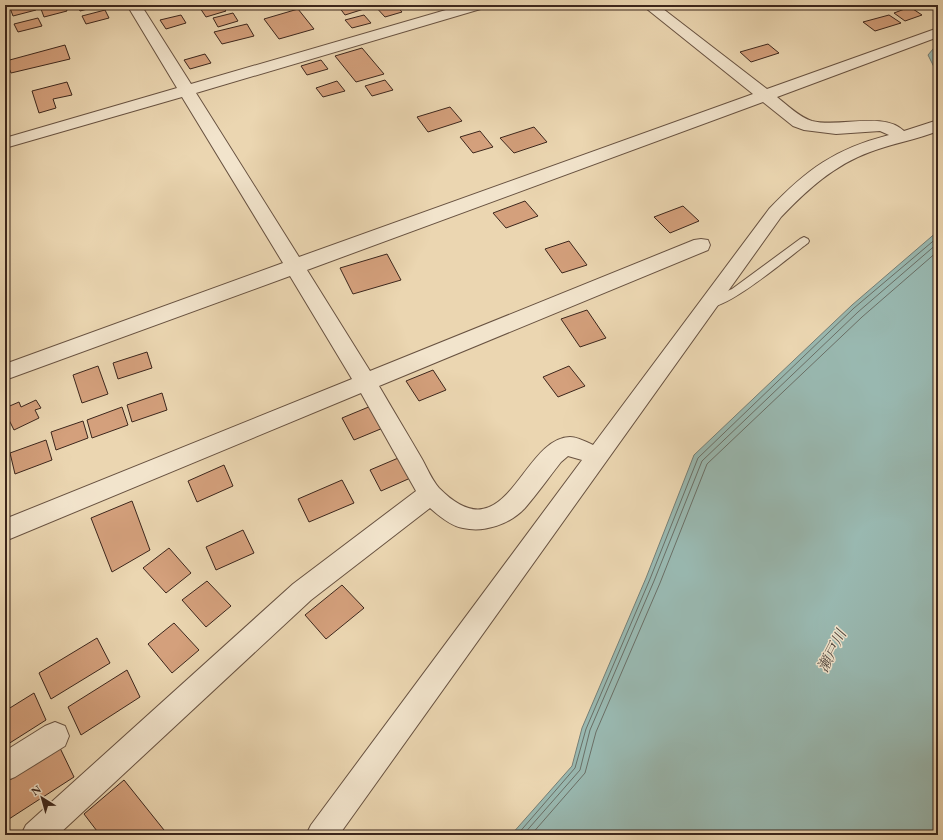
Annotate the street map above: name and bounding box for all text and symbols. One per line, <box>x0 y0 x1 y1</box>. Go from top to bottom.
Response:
water label: 瀬戸川 <box>813 625 851 675</box>
north arrow <box>22 778 62 818</box>
text: N <box>28 782 44 798</box>

